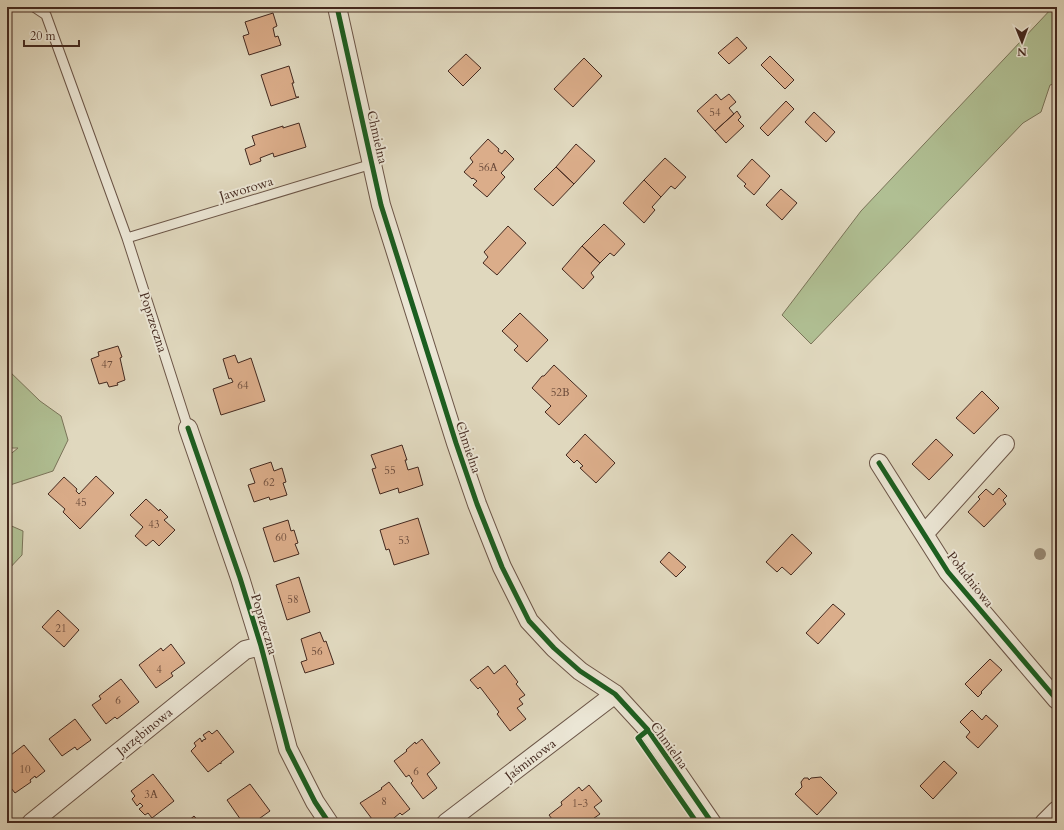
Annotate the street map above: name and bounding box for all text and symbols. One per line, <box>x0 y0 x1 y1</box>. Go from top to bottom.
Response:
scale bar <box>24 22 79 48</box>
north arrow <box>1002 22 1042 62</box>
text: 20 m <box>30 28 57 44</box>
text: N <box>1017 44 1027 59</box>
house number: 54 <box>709 105 721 120</box>
street label: Chmielna <box>362 109 392 166</box>
house number: 56A <box>478 160 498 175</box>
street label: Jaworowa <box>215 172 276 206</box>
street label: Poprzeczna <box>135 290 171 355</box>
house number: 47 <box>101 357 113 372</box>
house number: 64 <box>237 378 249 393</box>
house number: 52B <box>551 385 569 400</box>
street label: Chmielna <box>451 419 485 476</box>
house number: 55 <box>384 463 396 478</box>
house number: 62 <box>263 475 275 490</box>
house number: 45 <box>75 495 87 510</box>
house number: 43 <box>148 517 160 532</box>
house number: 60 <box>275 530 287 545</box>
house number: 53 <box>398 533 410 548</box>
street label: Południowa <box>943 548 998 612</box>
street label: Poprzeczna <box>246 592 282 657</box>
house number: 58 <box>287 592 299 607</box>
house number: 21 <box>55 621 67 636</box>
house number: 56 <box>311 644 323 659</box>
house number: 4 <box>156 662 162 677</box>
house number: 6 <box>115 693 121 708</box>
street label: Jarzębinowa <box>111 703 177 761</box>
street label: Chmielna <box>646 718 693 773</box>
street label: Jaśminowa <box>500 734 560 786</box>
house number: 10 <box>19 762 31 777</box>
house number: 6 <box>413 764 419 779</box>
house number: 3A <box>144 787 158 802</box>
house number: 8 <box>381 794 387 809</box>
house number: 1-3 <box>572 796 588 811</box>

